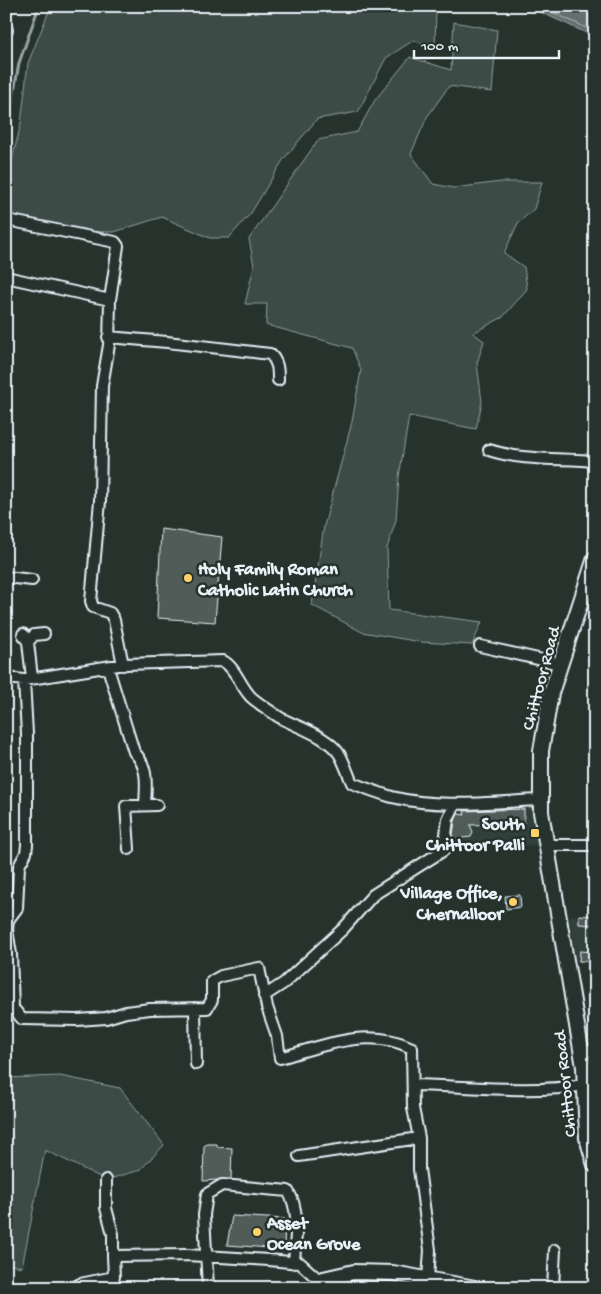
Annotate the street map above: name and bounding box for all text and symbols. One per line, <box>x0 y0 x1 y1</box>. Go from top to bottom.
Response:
scale bar <box>414 28 558 60</box>
text: 100 m <box>420 38 459 56</box>
place label: Holy Family Roman Catholic Latin Church <box>197 560 353 602</box>
marker: Holy Family Roman Catholic Latin Church <box>182 572 194 584</box>
street label: Chittoor Road <box>518 623 567 733</box>
place label: South Chittoor Palli <box>425 815 525 857</box>
marker: South Chittoor Palli <box>529 827 541 839</box>
place label: Village Office, Chernalloor <box>400 884 506 926</box>
marker: Village Office, Chernalloor <box>507 896 519 908</box>
street label: Chittoor Road <box>550 1028 583 1138</box>
place label: Asset Ocean Grove <box>266 1214 361 1256</box>
marker: Asset Ocean Grove <box>251 1226 263 1238</box>

